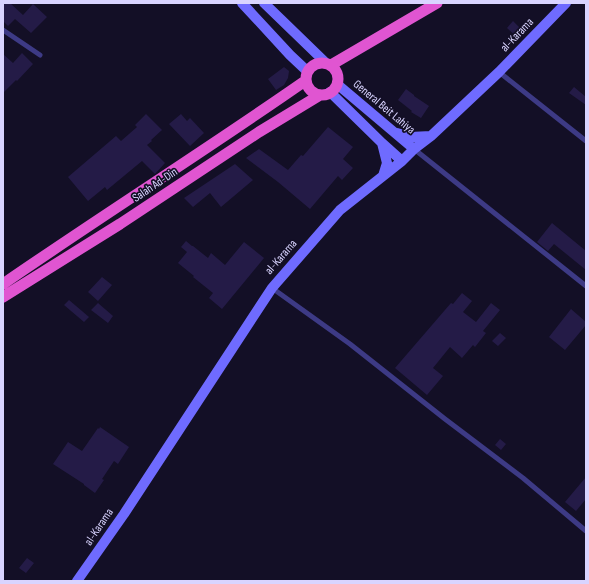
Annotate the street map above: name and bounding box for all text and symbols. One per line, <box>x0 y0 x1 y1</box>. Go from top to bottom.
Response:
street label: al-Karama <box>497 15 537 55</box>
street label: General Beit Lahiya <box>350 77 418 138</box>
street label: Salah Ad-Din <box>130 164 180 206</box>
street label: al-Karama <box>262 236 301 278</box>
street label: al-Karama <box>81 505 117 548</box>

